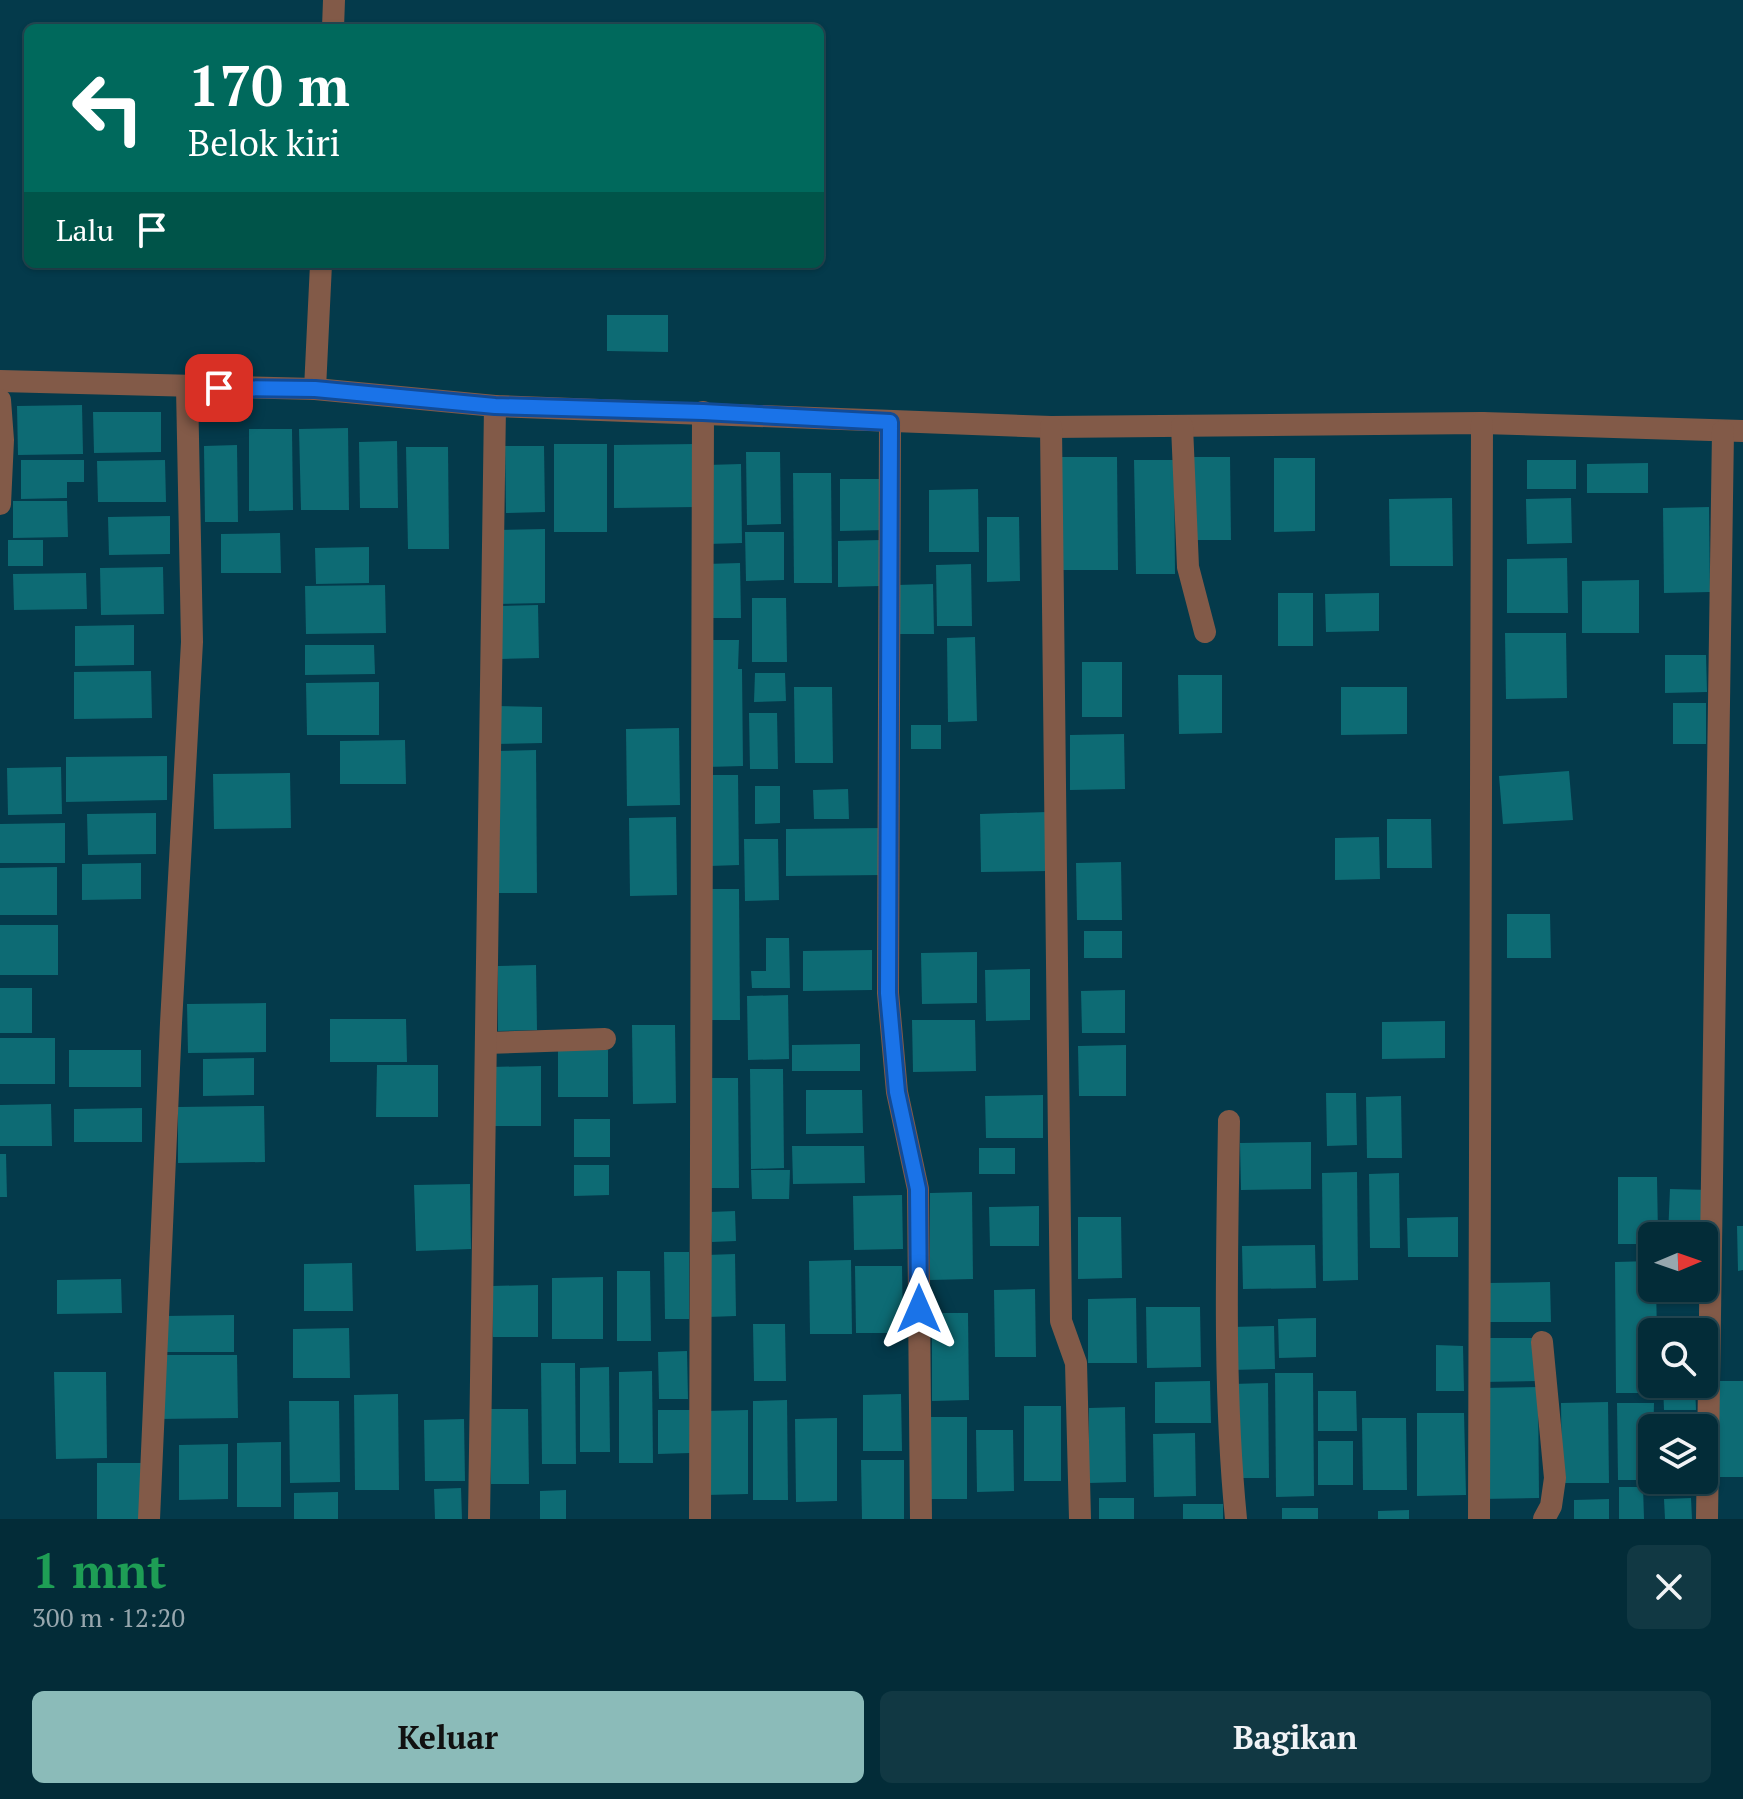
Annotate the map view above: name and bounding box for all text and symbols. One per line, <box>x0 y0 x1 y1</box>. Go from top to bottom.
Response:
text: 170 m <box>188 48 350 122</box>
icon: left <box>56 56 160 160</box>
text: Belok kiri <box>188 119 340 166</box>
icon: arrive <box>130 208 174 252</box>
text: Lalu <box>56 210 114 250</box>
pin <box>185 354 253 422</box>
icon: arrive <box>197 366 241 410</box>
north arrow <box>1638 1222 1718 1302</box>
map controls <box>1638 1222 1718 1494</box>
position arrow <box>877 1267 961 1351</box>
button: search <box>1638 1318 1718 1398</box>
button: layers <box>1638 1414 1718 1494</box>
text: 1 mnt <box>32 1538 167 1602</box>
button: close <box>1627 1545 1711 1629</box>
text: 300 m · 12:20 <box>32 1600 185 1634</box>
button: Keluar <box>32 1691 864 1783</box>
button: Bagikan <box>880 1691 1711 1783</box>

